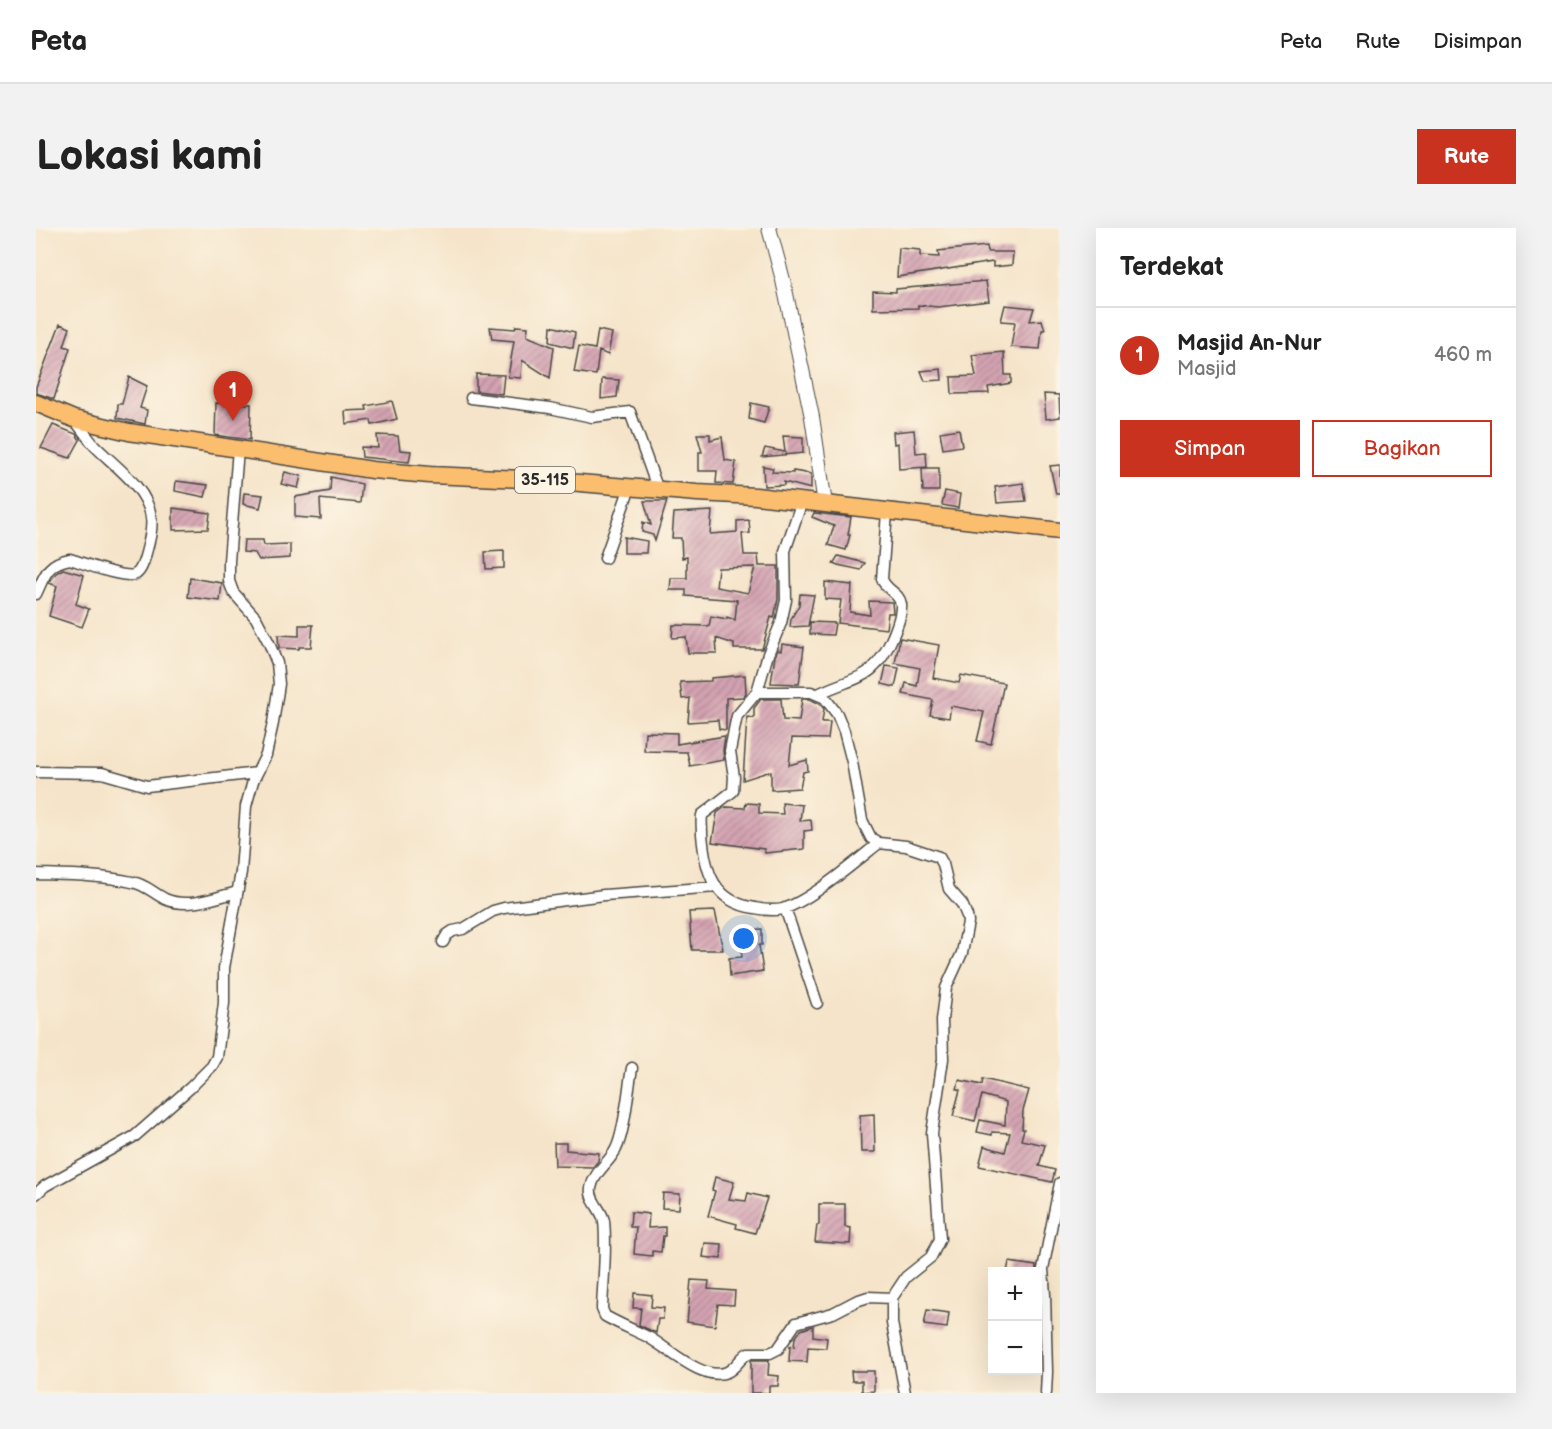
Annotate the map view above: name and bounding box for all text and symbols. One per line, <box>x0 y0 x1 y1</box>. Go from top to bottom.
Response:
text: Peta <box>30 25 87 58</box>
text: Peta <box>1280 29 1322 54</box>
text: Rute <box>1355 29 1400 54</box>
text: Disimpan <box>1433 29 1522 54</box>
button: Rute <box>1417 129 1516 184</box>
text: Lokasi kami <box>36 131 262 182</box>
text: Terdekat <box>1120 252 1223 283</box>
text: Masjid An-Nur <box>1177 330 1321 357</box>
text: 1 <box>1135 343 1144 367</box>
text: 460 m <box>1434 343 1492 367</box>
text: Masjid <box>1177 357 1236 381</box>
pin: 1 <box>214 372 252 421</box>
button: Simpan <box>1120 420 1300 477</box>
button: Bagikan <box>1312 420 1492 477</box>
road number: 35-115 <box>515 467 575 493</box>
your location <box>729 924 758 953</box>
map controls <box>988 1267 1042 1375</box>
button: + <box>988 1267 1042 1321</box>
button: − <box>988 1321 1042 1375</box>

